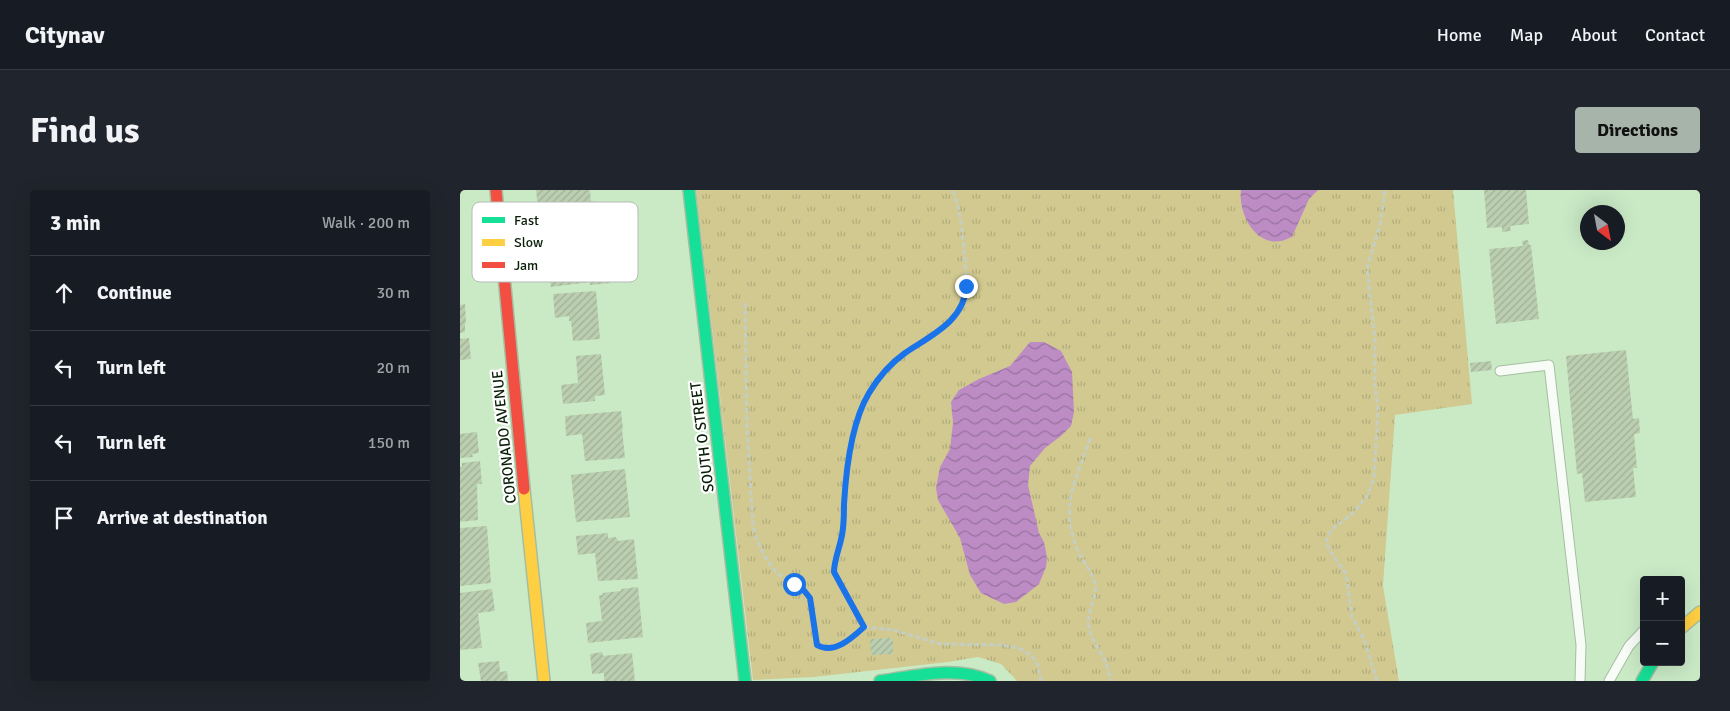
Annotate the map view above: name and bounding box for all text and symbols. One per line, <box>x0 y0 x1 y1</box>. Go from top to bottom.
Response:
text: Citynav <box>25 20 104 50</box>
text: Home <box>1437 24 1482 46</box>
text: Map <box>1510 24 1543 46</box>
text: About <box>1571 24 1617 46</box>
text: Contact <box>1645 24 1705 46</box>
button: Directions <box>1575 107 1700 153</box>
text: Find us <box>30 109 140 152</box>
legend <box>472 202 638 282</box>
north arrow <box>1580 205 1625 250</box>
text: 3 min <box>50 210 101 236</box>
text: Fast <box>514 212 539 229</box>
text: Walk · 200 m <box>322 213 410 233</box>
text: Slow <box>514 234 543 251</box>
text: Jam <box>514 257 538 274</box>
route end <box>955 275 978 298</box>
icon: ahead <box>50 279 78 307</box>
text: Continue <box>97 281 172 305</box>
text: 30 m <box>376 283 410 303</box>
icon: left <box>50 354 78 382</box>
text: Turn left <box>97 356 166 380</box>
text: 20 m <box>376 358 410 378</box>
street label: CORONADO AVENUE <box>488 369 520 505</box>
street label: SOUTH O STREET <box>686 380 718 493</box>
icon: left <box>50 429 78 457</box>
text: Turn left <box>97 431 166 455</box>
text: 150 m <box>368 433 410 453</box>
icon: arrive <box>50 504 78 532</box>
text: Arrive at destination <box>97 506 268 530</box>
route start <box>783 573 806 596</box>
map controls <box>1640 576 1685 666</box>
button: + <box>1640 576 1685 621</box>
button: − <box>1640 621 1685 666</box>

